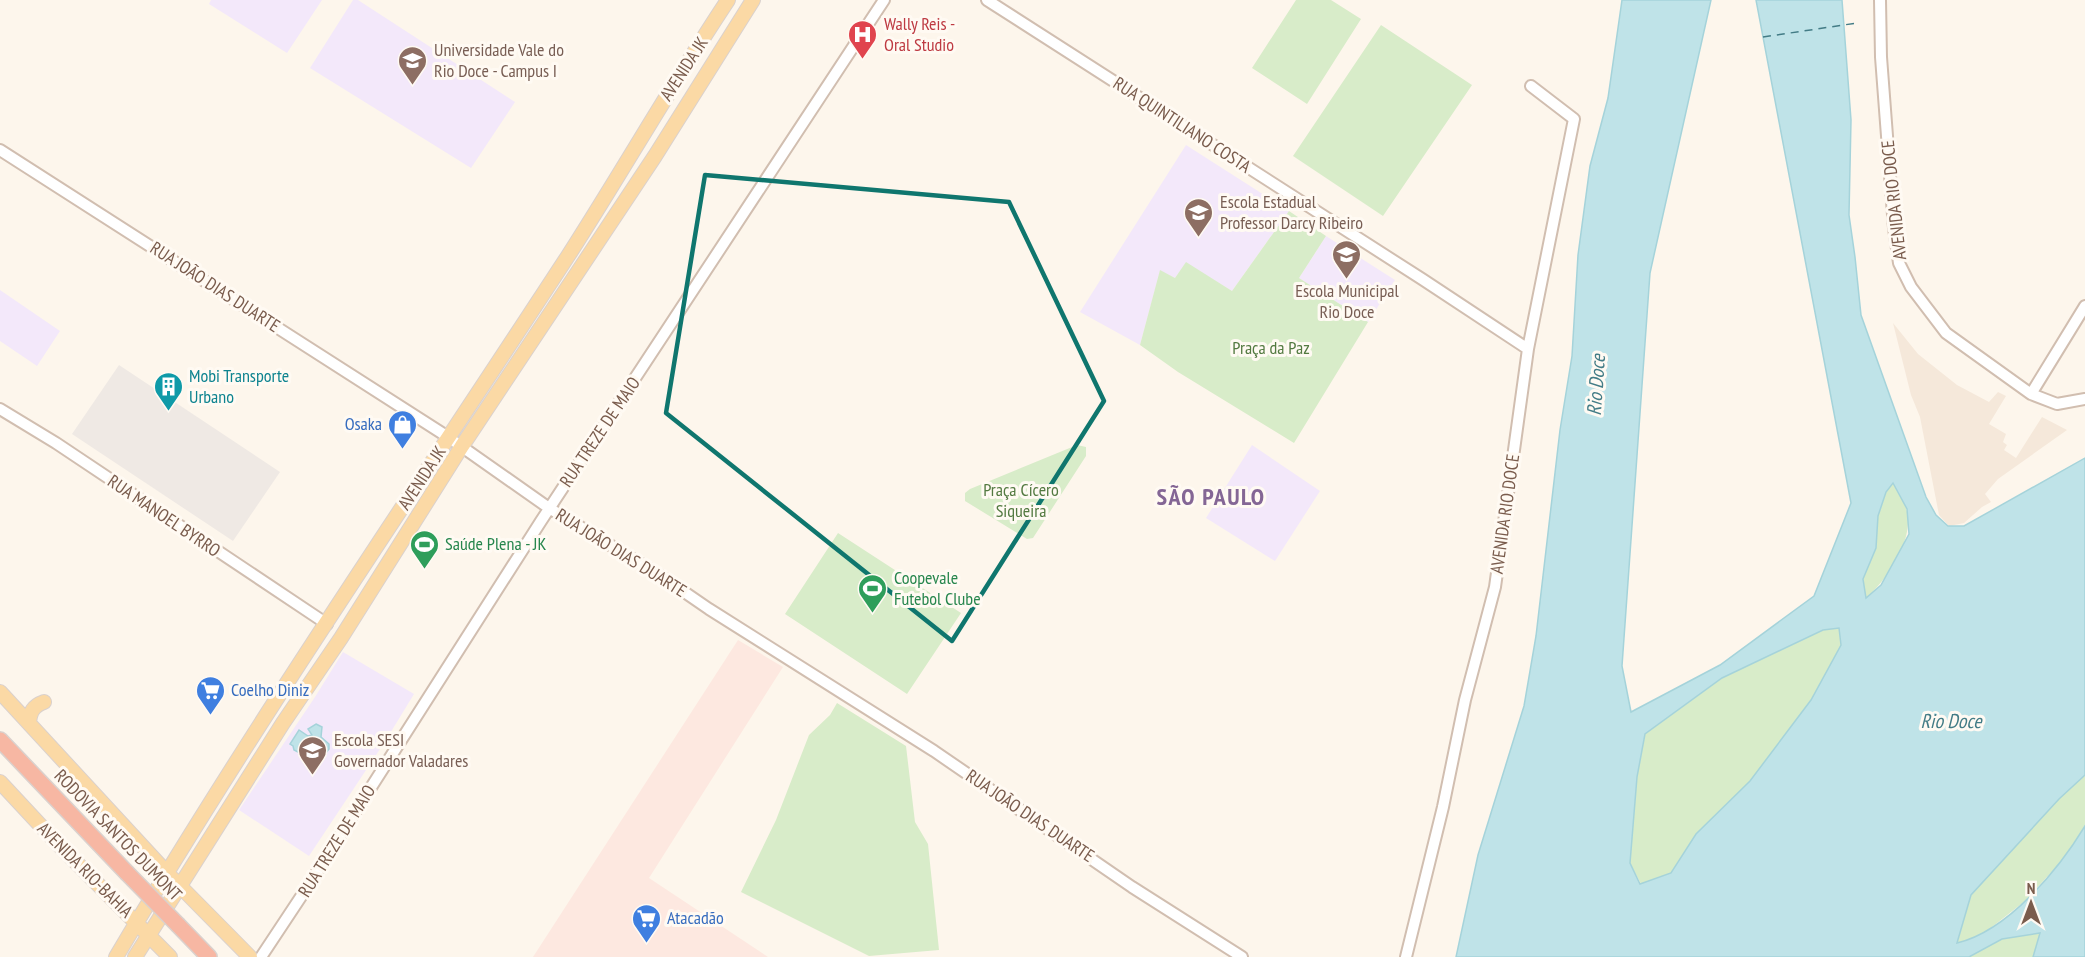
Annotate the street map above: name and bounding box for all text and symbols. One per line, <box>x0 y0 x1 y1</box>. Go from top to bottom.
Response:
place label: Wally Reis - Oral Studio <box>884 12 955 56</box>
hospital icon: Wally Reis - Oral Studio <box>847 18 879 60</box>
street label: AVENIDA JK <box>654 32 713 105</box>
place label: Universidade Vale do Rio Doce - Campus I <box>434 38 564 82</box>
school or university icon: Universidade Vale do Rio Doce - Campus I <box>397 44 429 86</box>
street label: RUA QUINTILIANO COSTA <box>1109 71 1256 178</box>
street label: AVENIDA RIO DOCE <box>1876 139 1911 261</box>
place label: Escola Estadual Professor Darcy Ribeiro <box>1220 190 1363 234</box>
school or university icon: Escola Estadual Professor Darcy Ribeiro <box>1183 196 1215 238</box>
street label: RUA JOÃO DIAS DUARTE <box>146 236 284 337</box>
school or university icon: Escola Municipal Rio Doce <box>1331 238 1363 280</box>
place label: Escola Municipal Rio Doce <box>1295 279 1400 323</box>
park label: Praça da Paz <box>1232 336 1310 359</box>
water label: Rio Doce <box>1581 352 1611 416</box>
place label: Mobi Transporte Urbano <box>189 364 289 408</box>
building icon: Mobi Transporte Urbano <box>152 370 184 412</box>
street label: RUA TREZE DE MAIO <box>554 372 645 491</box>
shop icon: Osaka <box>387 408 419 450</box>
place label: Osaka <box>345 412 382 435</box>
street label: AVENIDA JK <box>392 441 451 514</box>
street label: AVENIDA RIO DOCE <box>1485 453 1524 575</box>
street label: RUA MANOEL BYRRO <box>104 469 225 562</box>
park label: Praça Cícero Siqueira <box>983 478 1059 522</box>
district label: SÃO PAULO <box>1156 481 1266 512</box>
street label: RUA JOÃO DIAS DUARTE <box>552 503 691 602</box>
sports icon: Saúde Plena - JK <box>408 528 440 570</box>
place label: Saúde Plena - JK <box>445 532 546 555</box>
place label: Coopevale Futebol Clube <box>894 566 981 610</box>
sports icon: Coopevale Futebol Clube <box>857 572 889 614</box>
supermarket icon: Coelho Diniz <box>194 674 226 716</box>
place label: Coelho Diniz <box>231 678 309 701</box>
water label: Rio Doce <box>1921 708 1983 734</box>
place label: Escola SESI Governador Valadares <box>334 728 468 772</box>
school or university icon: Escola SESI Governador Valadares <box>297 734 329 776</box>
street label: RODOVIA SANTOS DUMONT <box>50 764 187 905</box>
street label: RUA JOÃO DIAS DUARTE <box>962 764 1099 867</box>
street label: RUA TREZE DE MAIO <box>293 780 380 901</box>
street label: AVENIDA RIO-BAHIA <box>33 817 138 923</box>
north arrow <box>2001 873 2061 933</box>
text: N <box>2027 878 2035 898</box>
supermarket icon: Atacadão <box>630 902 662 944</box>
place label: Atacadão <box>667 906 724 929</box>

